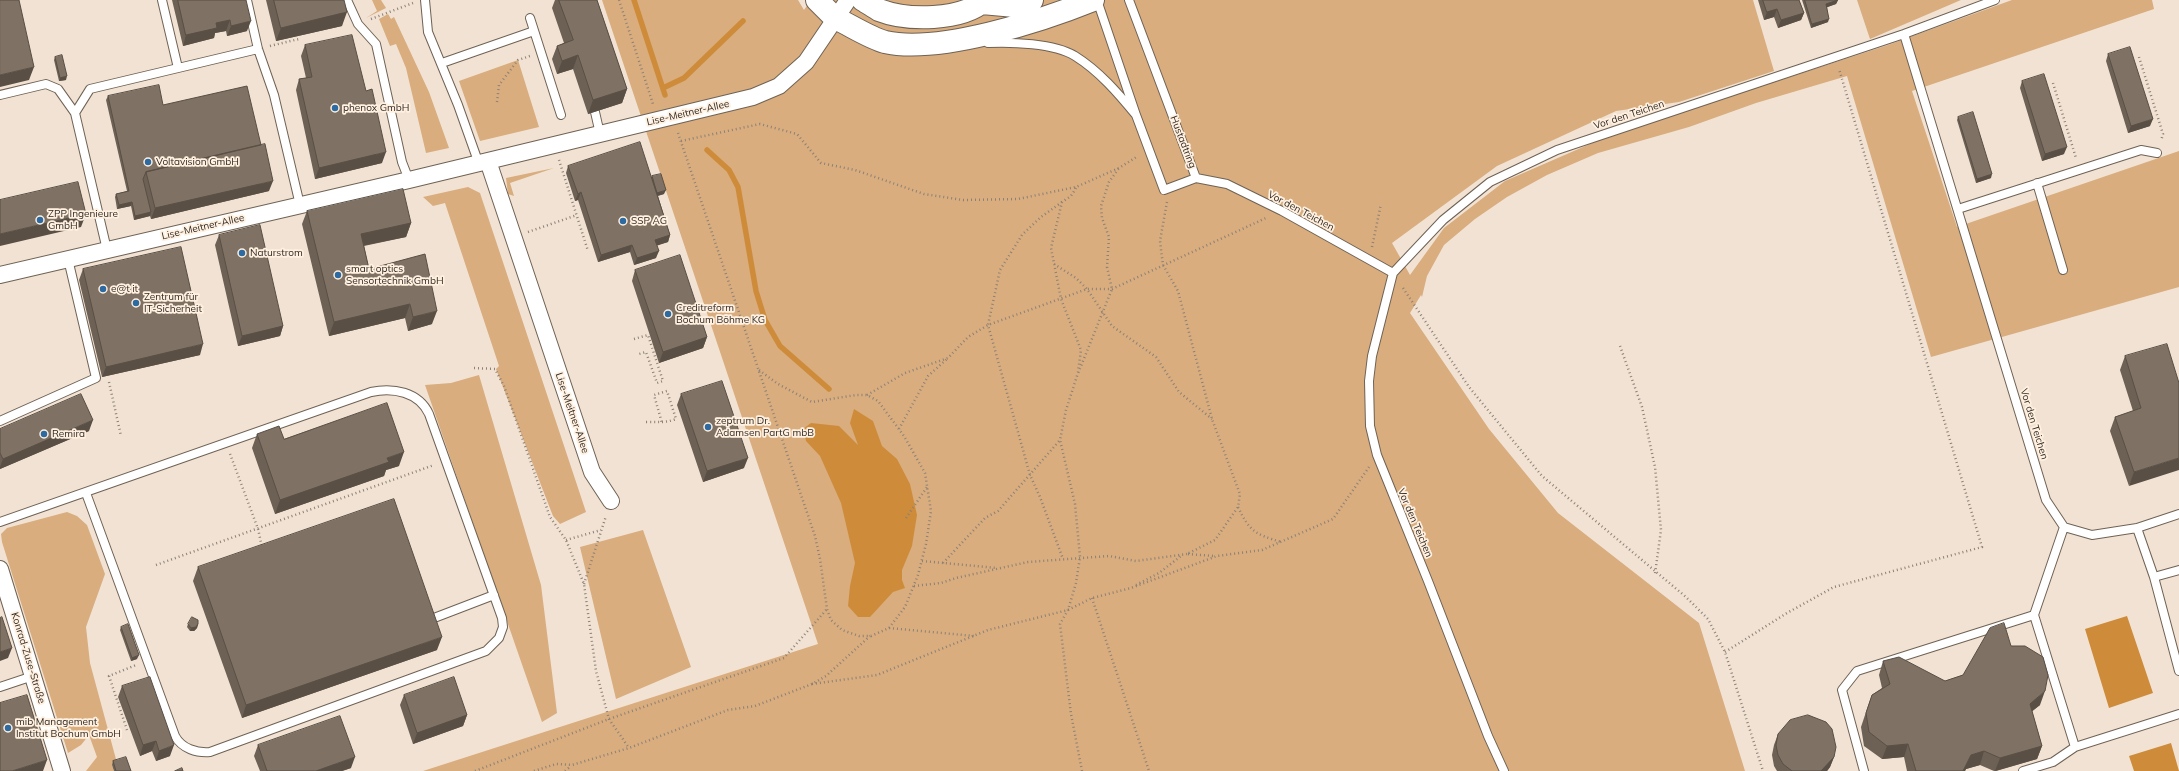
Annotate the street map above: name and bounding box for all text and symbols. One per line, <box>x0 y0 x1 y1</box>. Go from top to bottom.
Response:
street label: Lise-Meitner-Allee <box>646 98 730 128</box>
street label: Vor den Teichen <box>1592 98 1666 132</box>
place label: phenox GmbH <box>343 102 409 114</box>
marker: phenox GmbH <box>330 103 340 113</box>
street label: Hustadtring <box>1168 114 1198 170</box>
place label: Voltavision GmbH <box>156 156 239 168</box>
marker: Voltavision GmbH <box>143 157 153 167</box>
street label: Vor den Teichen <box>1266 188 1336 234</box>
place label: ZPP Ingenieure GmbH <box>48 208 118 232</box>
street label: Lise-Meitner-Allee <box>161 212 245 242</box>
marker: ZPP Ingenieure GmbH <box>35 215 45 225</box>
place label: SSP AG <box>631 215 667 227</box>
marker: SSP AG <box>618 216 628 226</box>
place label: Naturstrom <box>250 247 303 259</box>
marker: Naturstrom <box>237 248 247 258</box>
place label: smart optics Sensortechnik GmbH <box>346 263 444 286</box>
marker: smart optics Sensortechnik GmbH <box>333 270 343 280</box>
place label: e@t it <box>111 283 138 295</box>
marker: e@t it <box>98 284 108 294</box>
place label: Zentrum für IT-Sicherheit <box>144 291 202 314</box>
marker: Zentrum für IT-Sicherheit <box>131 298 141 308</box>
place label: Creditreform Bochum Böhme KG <box>676 302 765 326</box>
marker: Creditreform Bochum Böhme KG <box>663 309 673 319</box>
street label: Lise-Meitner-Allee <box>553 371 591 455</box>
street label: Vor den Teichen <box>2018 387 2050 461</box>
place label: zeptrum Dr. Adamsen PartG mbB <box>716 415 814 438</box>
marker: zeptrum Dr. Adamsen PartG mbB <box>703 422 713 432</box>
place label: Remira <box>52 428 85 440</box>
marker: Remira <box>39 429 49 439</box>
street label: Vor den Teichen <box>1395 487 1435 559</box>
street label: Konrad-Zuse-Straße <box>8 611 48 705</box>
place label: mib Management Institut Bochum GmbH <box>16 716 121 740</box>
marker: mib Management Institut Bochum GmbH <box>3 723 13 733</box>

